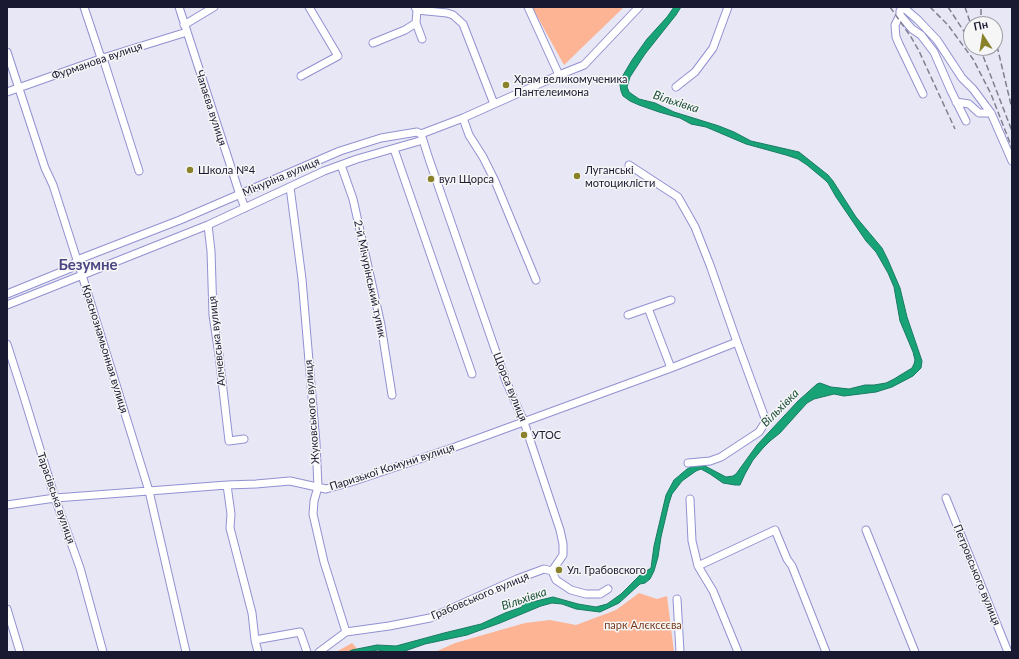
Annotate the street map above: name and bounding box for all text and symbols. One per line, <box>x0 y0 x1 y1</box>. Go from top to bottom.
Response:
north arrow <box>963 16 1003 56</box>
text: Пн <box>972 17 989 33</box>
street label: Фурманова вулиця <box>50 39 144 83</box>
street label: Чапаєва вулиця <box>193 69 229 147</box>
place label: Храм великомученика Пантелеимона <box>514 72 628 98</box>
marker: Храм великомученика Пантелеимона <box>501 80 511 90</box>
water label: Вільхівка <box>651 88 701 116</box>
street label: Мічуріна вулиця <box>240 155 322 199</box>
place label: Школа №4 <box>198 163 255 177</box>
place label: Луганські мотоциклісти <box>585 163 655 189</box>
marker: Школа №4 <box>185 165 195 175</box>
marker: Луганські мотоциклісти <box>572 171 582 181</box>
place label: вул Щорса <box>439 172 494 186</box>
marker: вул Щорса <box>426 174 436 184</box>
street label: 2-й Мічурінський тупик <box>351 219 389 339</box>
district label: Безумне <box>58 256 118 274</box>
street label: Краснознамьонная вулиця <box>79 283 131 415</box>
street label: Алчевська вулиця <box>206 295 228 387</box>
street label: Щорса вулиця <box>490 351 530 423</box>
street label: Жуковського вулиця <box>302 359 322 465</box>
water label: Вільхівка <box>758 386 802 430</box>
place label: УТОС <box>532 428 561 442</box>
marker: УТОС <box>519 430 529 440</box>
street label: Паризької Комуни вулиця <box>328 441 456 493</box>
street label: Тарасівська вулиця <box>34 451 78 545</box>
street label: Петровського вулиця <box>951 522 1003 628</box>
place label: Ул. Грабовского <box>567 563 646 577</box>
marker: Ул. Грабовского <box>554 565 564 575</box>
street label: Грабовського вулиця <box>429 569 531 623</box>
water label: Вільхівка <box>499 584 549 614</box>
park label: парк Алєксєєва <box>604 618 682 632</box>

